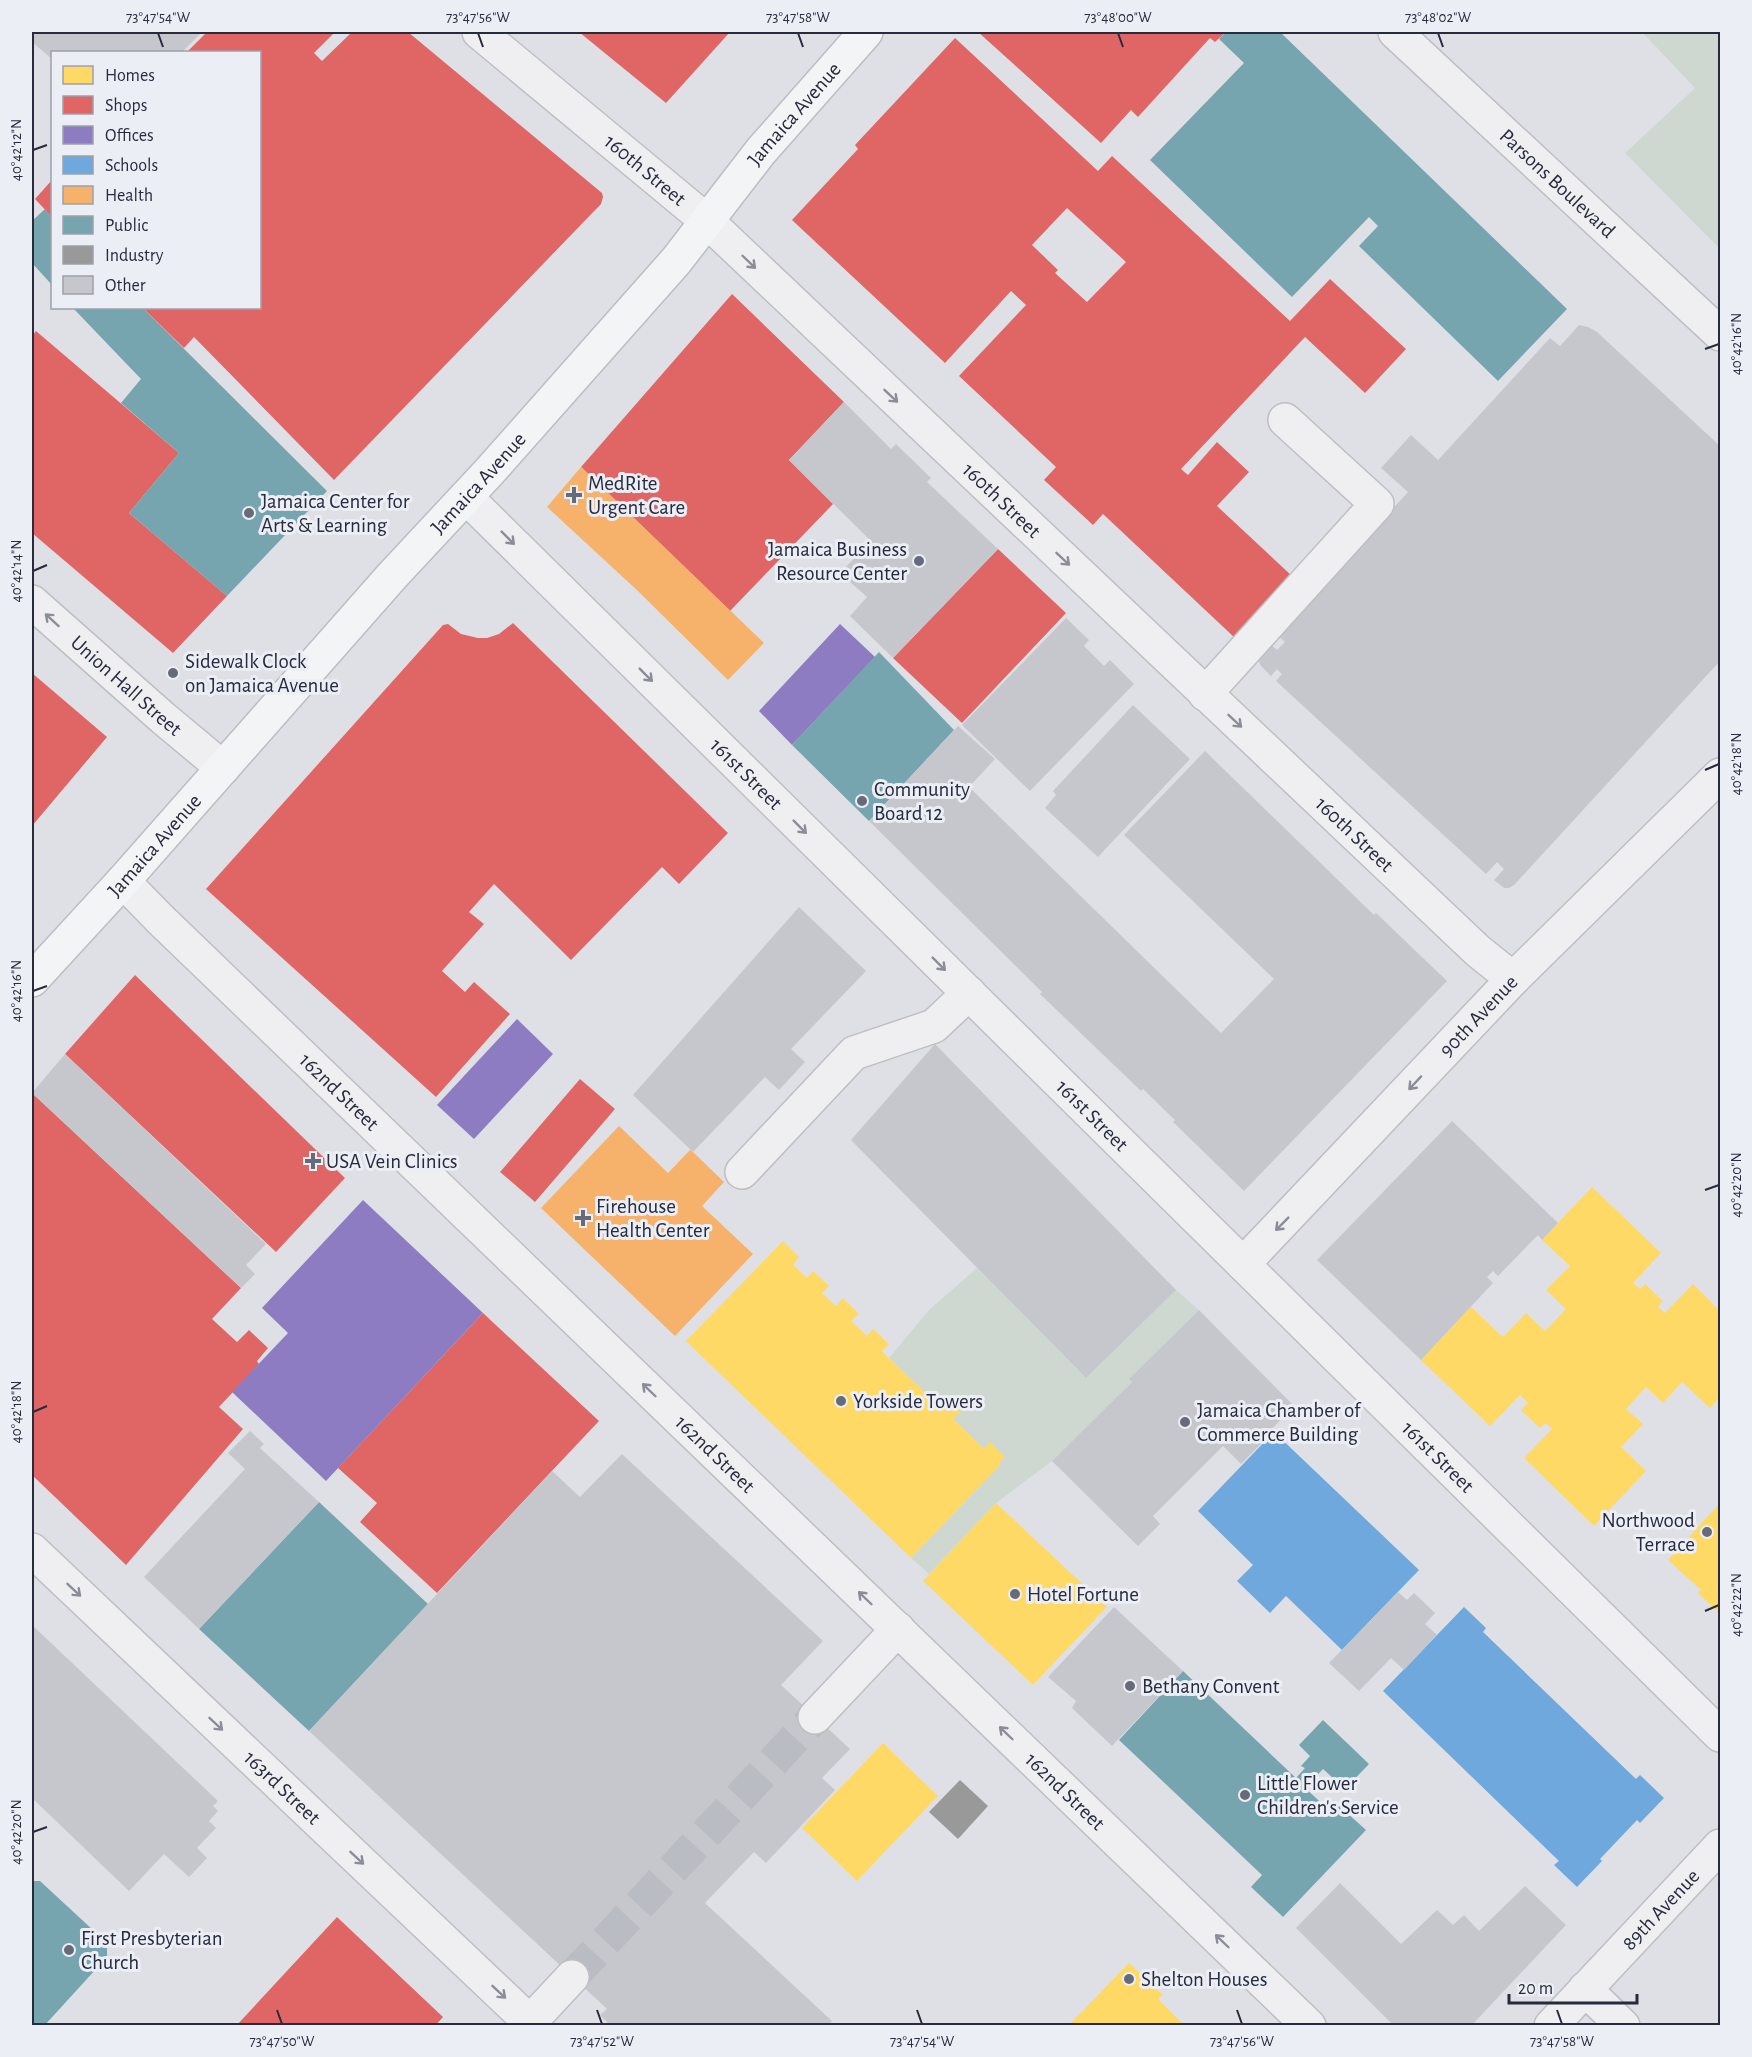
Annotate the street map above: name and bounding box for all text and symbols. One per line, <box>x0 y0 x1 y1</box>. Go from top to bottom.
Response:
text: 73°47'54"W <box>126 10 191 25</box>
text: 73°47'56"W <box>446 10 511 25</box>
text: 73°47'58"W <box>766 10 831 25</box>
text: 73°48'00"W <box>1084 10 1152 25</box>
text: 73°48'02"W <box>1405 10 1472 25</box>
legend <box>51 51 261 309</box>
street label: Jamaica Avenue <box>743 58 845 169</box>
text: Homes <box>105 67 155 85</box>
text: Shops <box>105 97 147 115</box>
text: 40°42'12"N <box>9 119 24 181</box>
street label: Parsons Boulevard <box>1496 125 1620 242</box>
text: Offices <box>105 127 154 145</box>
street label: 160th Street <box>601 130 690 210</box>
text: Schools <box>105 157 158 175</box>
text: Health <box>105 187 153 205</box>
text: Public <box>105 217 148 235</box>
text: Industry <box>105 247 164 265</box>
one-way arrow <box>741 254 756 268</box>
text: Other <box>105 277 146 295</box>
text: 40°42'16"N <box>1729 313 1744 375</box>
one-way arrow <box>883 388 898 403</box>
street label: Jamaica Avenue <box>427 428 530 538</box>
street label: 160th Street <box>959 458 1045 542</box>
place label: MedRite Urgent Care <box>588 473 685 518</box>
marker: MedRite Urgent Care <box>565 486 583 504</box>
place label: Jamaica Center for Arts & Learning <box>261 491 410 536</box>
marker: Jamaica Center for Arts & Learning <box>242 506 256 520</box>
one-way arrow <box>500 531 515 545</box>
place label: Jamaica Business Resource Center <box>768 539 907 584</box>
text: 40°42'14"N <box>9 540 24 602</box>
one-way arrow <box>1055 551 1070 566</box>
marker: Jamaica Business Resource Center <box>912 554 926 568</box>
one-way arrow <box>45 613 60 627</box>
street label: Union Hall Street <box>67 631 186 740</box>
place label: Sidewalk Clock on Jamaica Avenue <box>185 651 339 696</box>
marker: Sidewalk Clock on Jamaica Avenue <box>166 666 180 680</box>
one-way arrow <box>639 668 654 682</box>
one-way arrow <box>1227 714 1242 728</box>
text: 40°42'18"N <box>1729 733 1744 795</box>
street label: 161st Street <box>706 734 787 814</box>
place label: Community Board 12 <box>874 779 970 824</box>
street label: Jamaica Avenue <box>104 790 205 901</box>
street label: 160th Street <box>1312 793 1398 876</box>
marker: Community Board 12 <box>855 794 869 808</box>
one-way arrow <box>792 819 807 834</box>
one-way arrow <box>932 956 947 971</box>
text: 40°42'16"N <box>9 960 24 1022</box>
street label: 90th Avenue <box>1435 971 1521 1060</box>
street label: 162nd Street <box>296 1049 383 1135</box>
one-way arrow <box>1408 1075 1423 1090</box>
street label: 161st Street <box>1052 1076 1132 1155</box>
place label: USA Vein Clinics <box>326 1151 458 1172</box>
marker: USA Vein Clinics <box>304 1152 322 1170</box>
text: 40°42'20"N <box>1729 1152 1744 1218</box>
place label: Firehouse Health Center <box>596 1196 710 1241</box>
marker: Firehouse Health Center <box>574 1209 592 1227</box>
one-way arrow <box>1274 1217 1289 1232</box>
text: 40°42'18"N <box>9 1381 24 1443</box>
one-way arrow <box>642 1383 657 1397</box>
place label: Yorkside Towers <box>853 1391 983 1412</box>
marker: Yorkside Towers <box>834 1394 848 1408</box>
place label: Jamaica Chamber of Commerce Building <box>1197 1400 1362 1445</box>
street label: 162nd Street <box>671 1411 759 1497</box>
marker: Jamaica Chamber of Commerce Building <box>1178 1415 1192 1429</box>
street label: 161st Street <box>1398 1417 1478 1497</box>
place label: Northwood Terrace <box>1602 1510 1695 1555</box>
marker: Northwood Terrace <box>1700 1525 1714 1539</box>
text: 40°42'22"N <box>1729 1573 1744 1637</box>
one-way arrow <box>66 1583 81 1597</box>
place label: Hotel Fortune <box>1027 1584 1139 1605</box>
marker: Hotel Fortune <box>1008 1587 1022 1601</box>
one-way arrow <box>858 1591 873 1605</box>
place label: Bethany Convent <box>1142 1676 1280 1697</box>
marker: Bethany Convent <box>1123 1679 1137 1693</box>
one-way arrow <box>208 1717 223 1731</box>
one-way arrow <box>998 1726 1013 1741</box>
street label: 163rd Street <box>240 1747 325 1828</box>
street label: 162nd Street <box>1021 1748 1109 1834</box>
place label: Little Flower Children's Service <box>1257 1773 1399 1818</box>
marker: Little Flower Children's Service <box>1238 1788 1252 1802</box>
text: 40°42'20"N <box>9 1799 24 1865</box>
one-way arrow <box>350 1851 365 1865</box>
street label: 89th Avenue <box>1618 1865 1703 1954</box>
place label: First Presbyterian Church <box>81 1928 223 1973</box>
one-way arrow <box>1214 1934 1229 1949</box>
marker: First Presbyterian Church <box>62 1943 76 1957</box>
scale bar <box>1509 1967 1636 2005</box>
place label: Shelton Houses <box>1141 1969 1267 1990</box>
marker: Shelton Houses <box>1122 1972 1136 1986</box>
text: 20 m <box>1518 1980 1553 1998</box>
one-way arrow <box>491 1985 506 1999</box>
text: 73°47'50"W <box>250 2034 315 2049</box>
text: 73°47'52"W <box>570 2034 634 2049</box>
text: 73°47'54"W <box>890 2034 955 2049</box>
text: 73°47'56"W <box>1210 2034 1275 2049</box>
text: 73°47'58"W <box>1530 2034 1595 2049</box>

